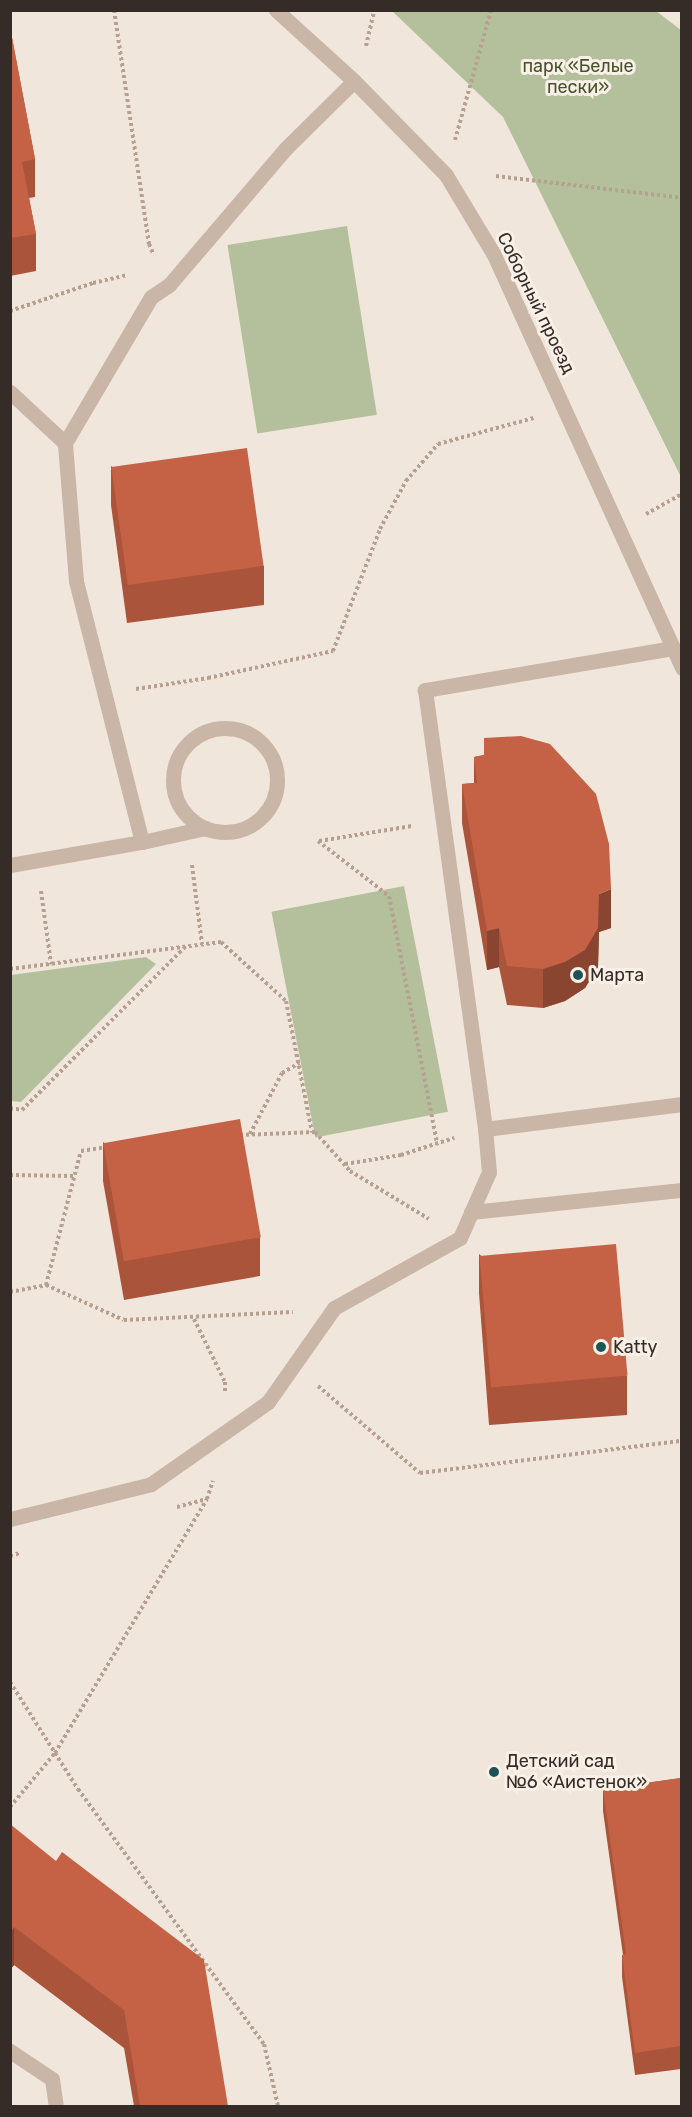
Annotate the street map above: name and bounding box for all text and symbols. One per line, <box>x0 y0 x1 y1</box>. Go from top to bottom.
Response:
park label: парк «Белые пески» <box>522 56 634 98</box>
street label: Соборный проезд <box>492 229 580 377</box>
place label: Марта <box>590 964 644 986</box>
marker: Марта <box>571 968 585 982</box>
place label: Katty <box>613 1336 658 1358</box>
marker: Katty <box>594 1340 608 1354</box>
place label: Детский сад №6 «Аистенок» <box>506 1751 647 1794</box>
marker: Детский сад №6 «Аистенок» <box>487 1765 501 1779</box>

